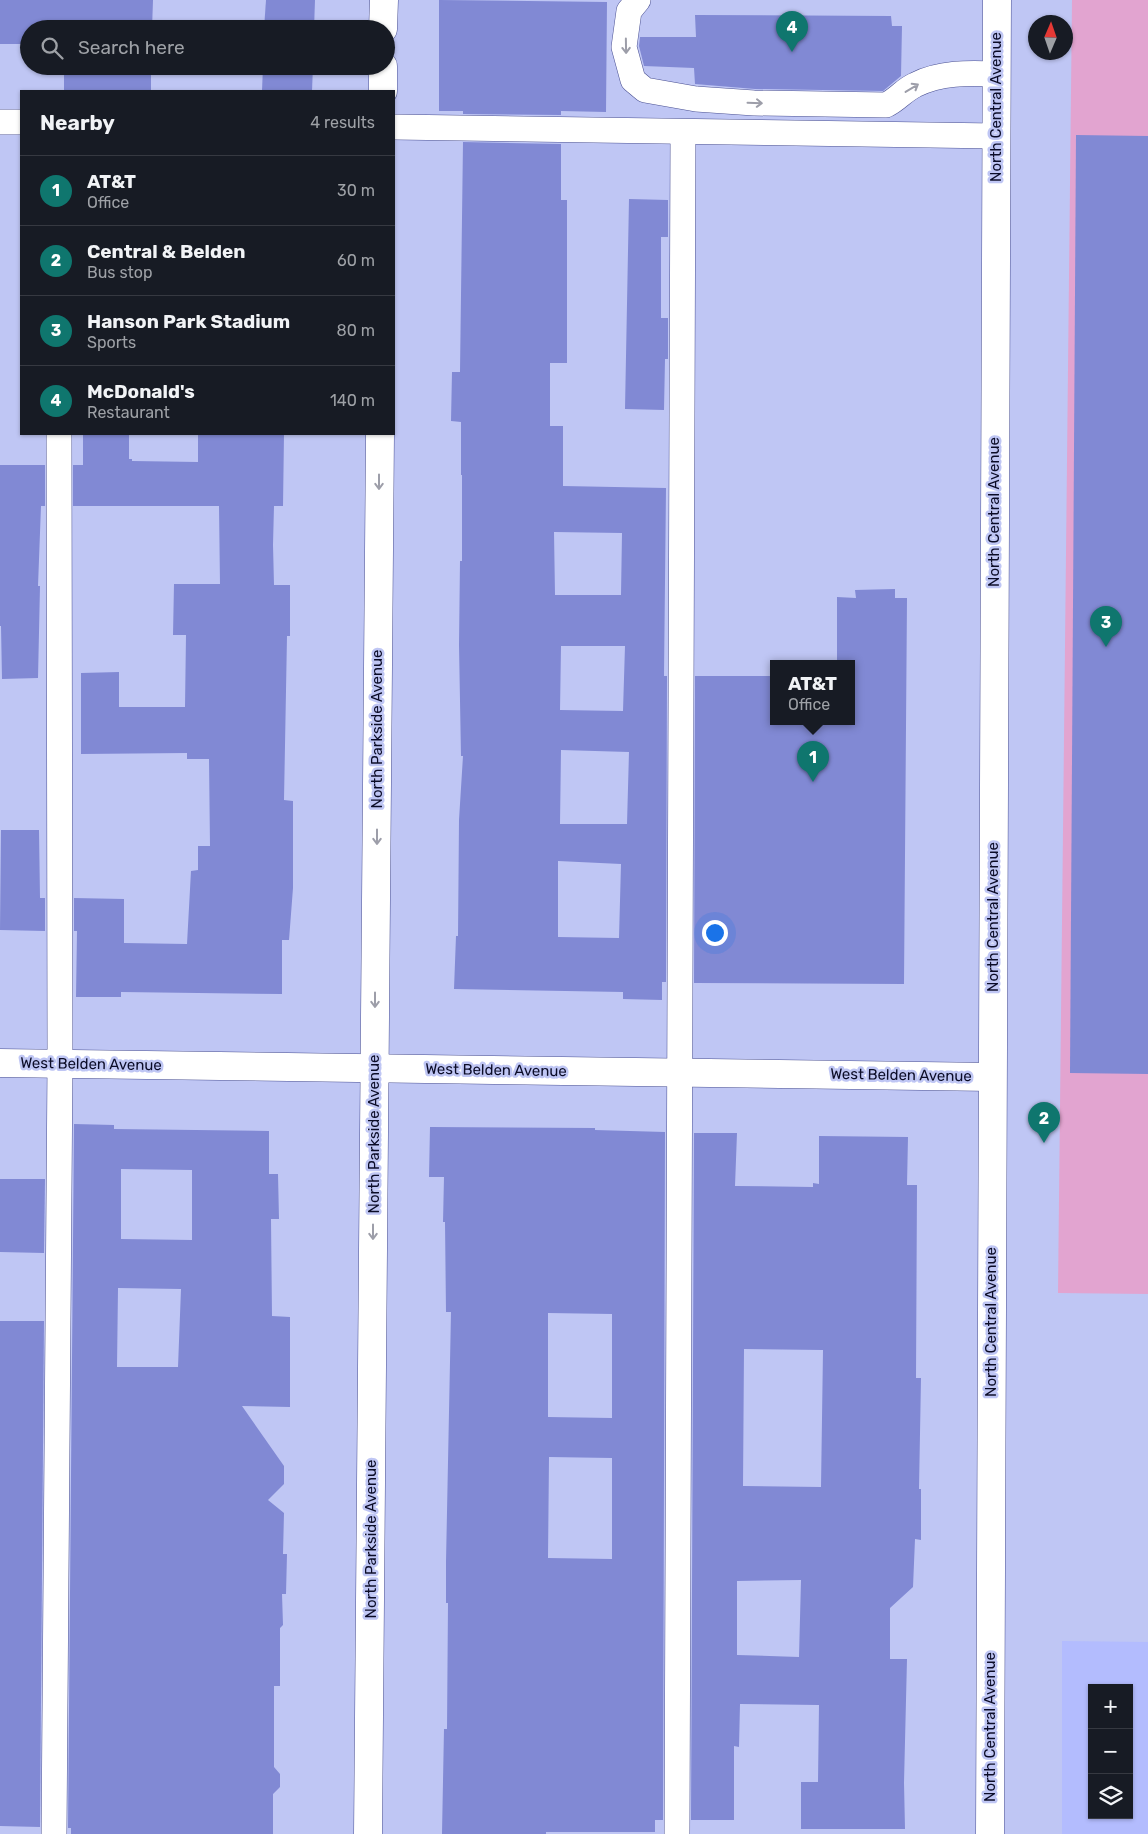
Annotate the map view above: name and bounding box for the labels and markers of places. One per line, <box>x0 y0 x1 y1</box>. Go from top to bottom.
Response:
pin: 4 <box>776 11 808 52</box>
pin: 3 <box>1090 606 1122 647</box>
pin: 1 <box>797 741 829 782</box>
pin: 2 <box>1028 1102 1060 1143</box>

